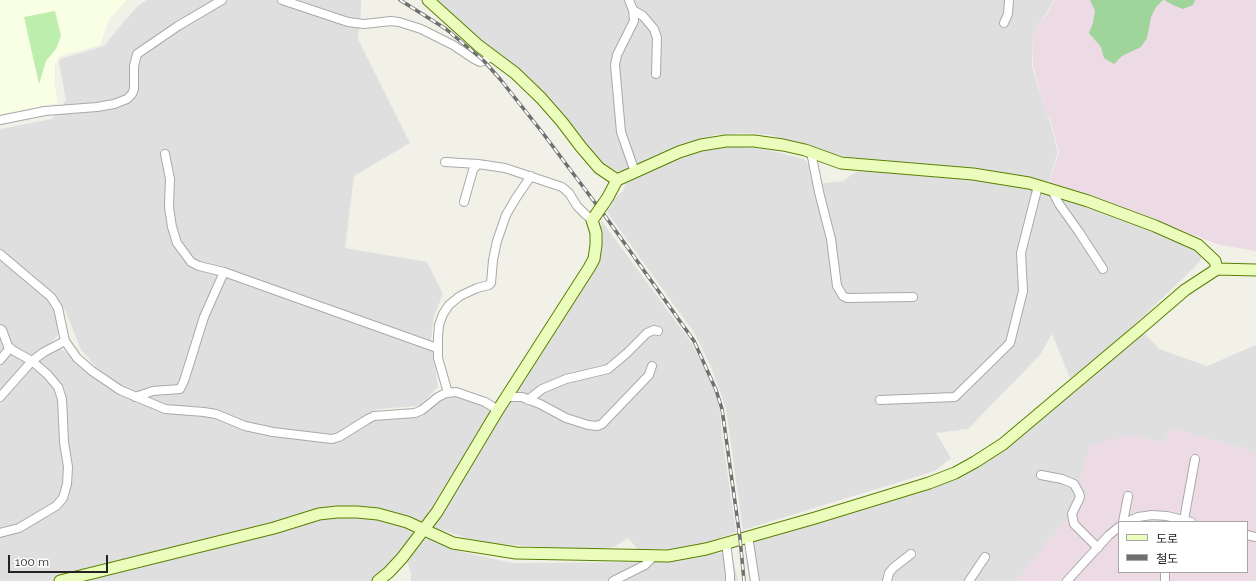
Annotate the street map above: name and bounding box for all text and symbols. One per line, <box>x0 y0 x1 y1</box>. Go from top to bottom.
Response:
legend <box>1118 521 1248 573</box>
text: 도로 <box>1156 532 1178 546</box>
scale bar <box>10 547 110 573</box>
text: 철도 <box>1156 552 1178 566</box>
text: 100 m <box>15 555 49 569</box>

